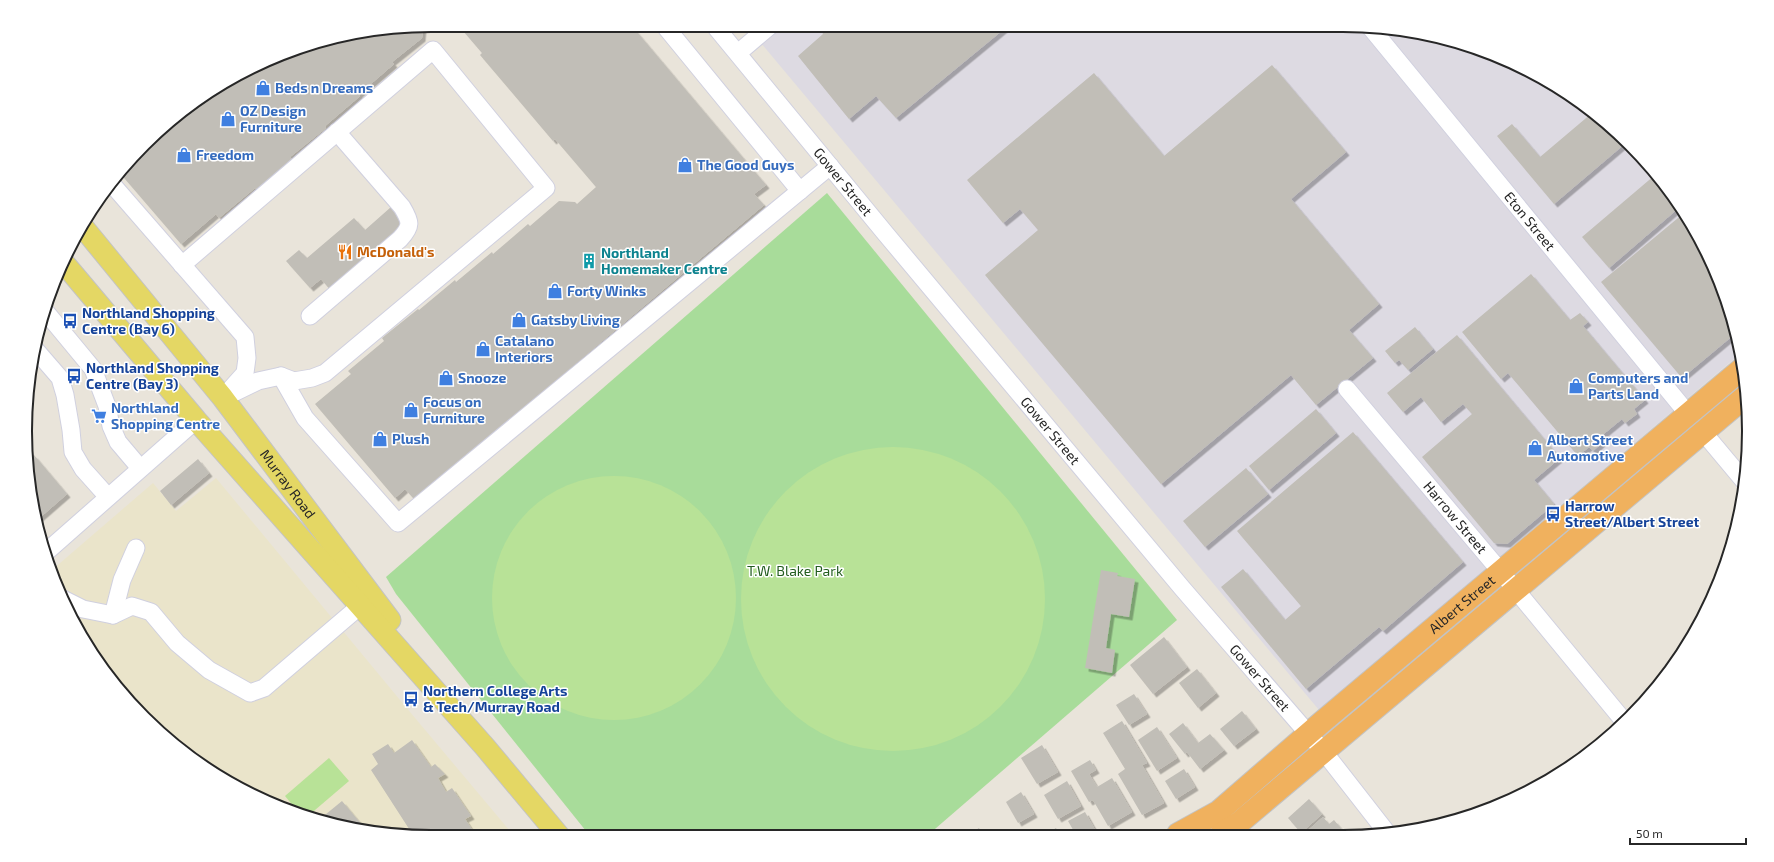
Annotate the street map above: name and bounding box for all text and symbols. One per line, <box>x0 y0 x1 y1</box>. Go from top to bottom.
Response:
shop icon: Beds n Dreams <box>254 79 272 97</box>
place label: Beds n Dreams <box>275 79 373 96</box>
place label: OZ Design Furniture <box>240 102 306 135</box>
shop icon: OZ Design Furniture <box>219 110 237 128</box>
street label: Gower Street <box>810 144 876 219</box>
shop icon: Freedom <box>175 146 193 164</box>
place label: Freedom <box>196 146 254 163</box>
shop icon: The Good Guys <box>676 156 694 174</box>
place label: The Good Guys <box>697 156 794 173</box>
street label: Eton Street <box>1501 188 1559 254</box>
restaurant icon: McDonald's <box>336 243 354 261</box>
place label: McDonald's <box>357 243 435 260</box>
place label: Northland Homemaker Centre <box>601 244 728 277</box>
building icon: Northland Homemaker Centre <box>580 252 598 270</box>
shop icon: Forty Winks <box>546 282 564 300</box>
place label: Forty Winks <box>567 282 646 299</box>
place label: Northland Shopping Centre (Bay 6) <box>82 304 215 337</box>
shop icon: Gatsby Living <box>510 311 528 329</box>
place label: Gatsby Living <box>531 311 620 328</box>
bus stop icon: Northland Shopping Centre (Bay 6) <box>61 312 79 330</box>
place label: Catalano Interiors <box>495 332 554 365</box>
shop icon: Catalano Interiors <box>474 340 492 358</box>
place label: Northland Shopping Centre (Bay 3) <box>86 359 219 392</box>
bus stop icon: Northland Shopping Centre (Bay 3) <box>65 367 83 385</box>
shop icon: Snooze <box>437 369 455 387</box>
place label: Snooze <box>458 369 506 386</box>
place label: Computers and Parts Land <box>1588 369 1688 402</box>
shop icon: Computers and Parts Land <box>1567 377 1585 395</box>
place label: Focus on Furniture <box>423 393 485 426</box>
street label: Gower Street <box>1018 393 1084 468</box>
place label: Northland Shopping Centre <box>111 399 220 432</box>
shop icon: Focus on Furniture <box>402 401 420 419</box>
supermarket icon: Northland Shopping Centre <box>90 407 108 425</box>
shop icon: Plush <box>371 430 389 448</box>
place label: Plush <box>392 430 429 447</box>
place label: Albert Street Automotive <box>1547 431 1633 464</box>
shop icon: Albert Street Automotive <box>1526 439 1544 457</box>
street label: Murray Road <box>257 446 319 521</box>
street label: Harrow Street <box>1420 478 1491 557</box>
place label: Harrow Street/Albert Street <box>1565 497 1700 530</box>
bus stop icon: Harrow Street/Albert Street <box>1544 505 1562 523</box>
park label: T.W. Blake Park <box>747 562 843 579</box>
street label: Albert Street <box>1425 571 1498 637</box>
street label: Gower Street <box>1227 641 1294 715</box>
place label: Northern College Arts & Tech/Murray Road <box>423 682 567 715</box>
bus stop icon: Northern College Arts & Tech/Murray Road <box>402 690 420 708</box>
scale bar <box>1630 820 1746 846</box>
text: 50 m <box>1636 826 1663 840</box>

